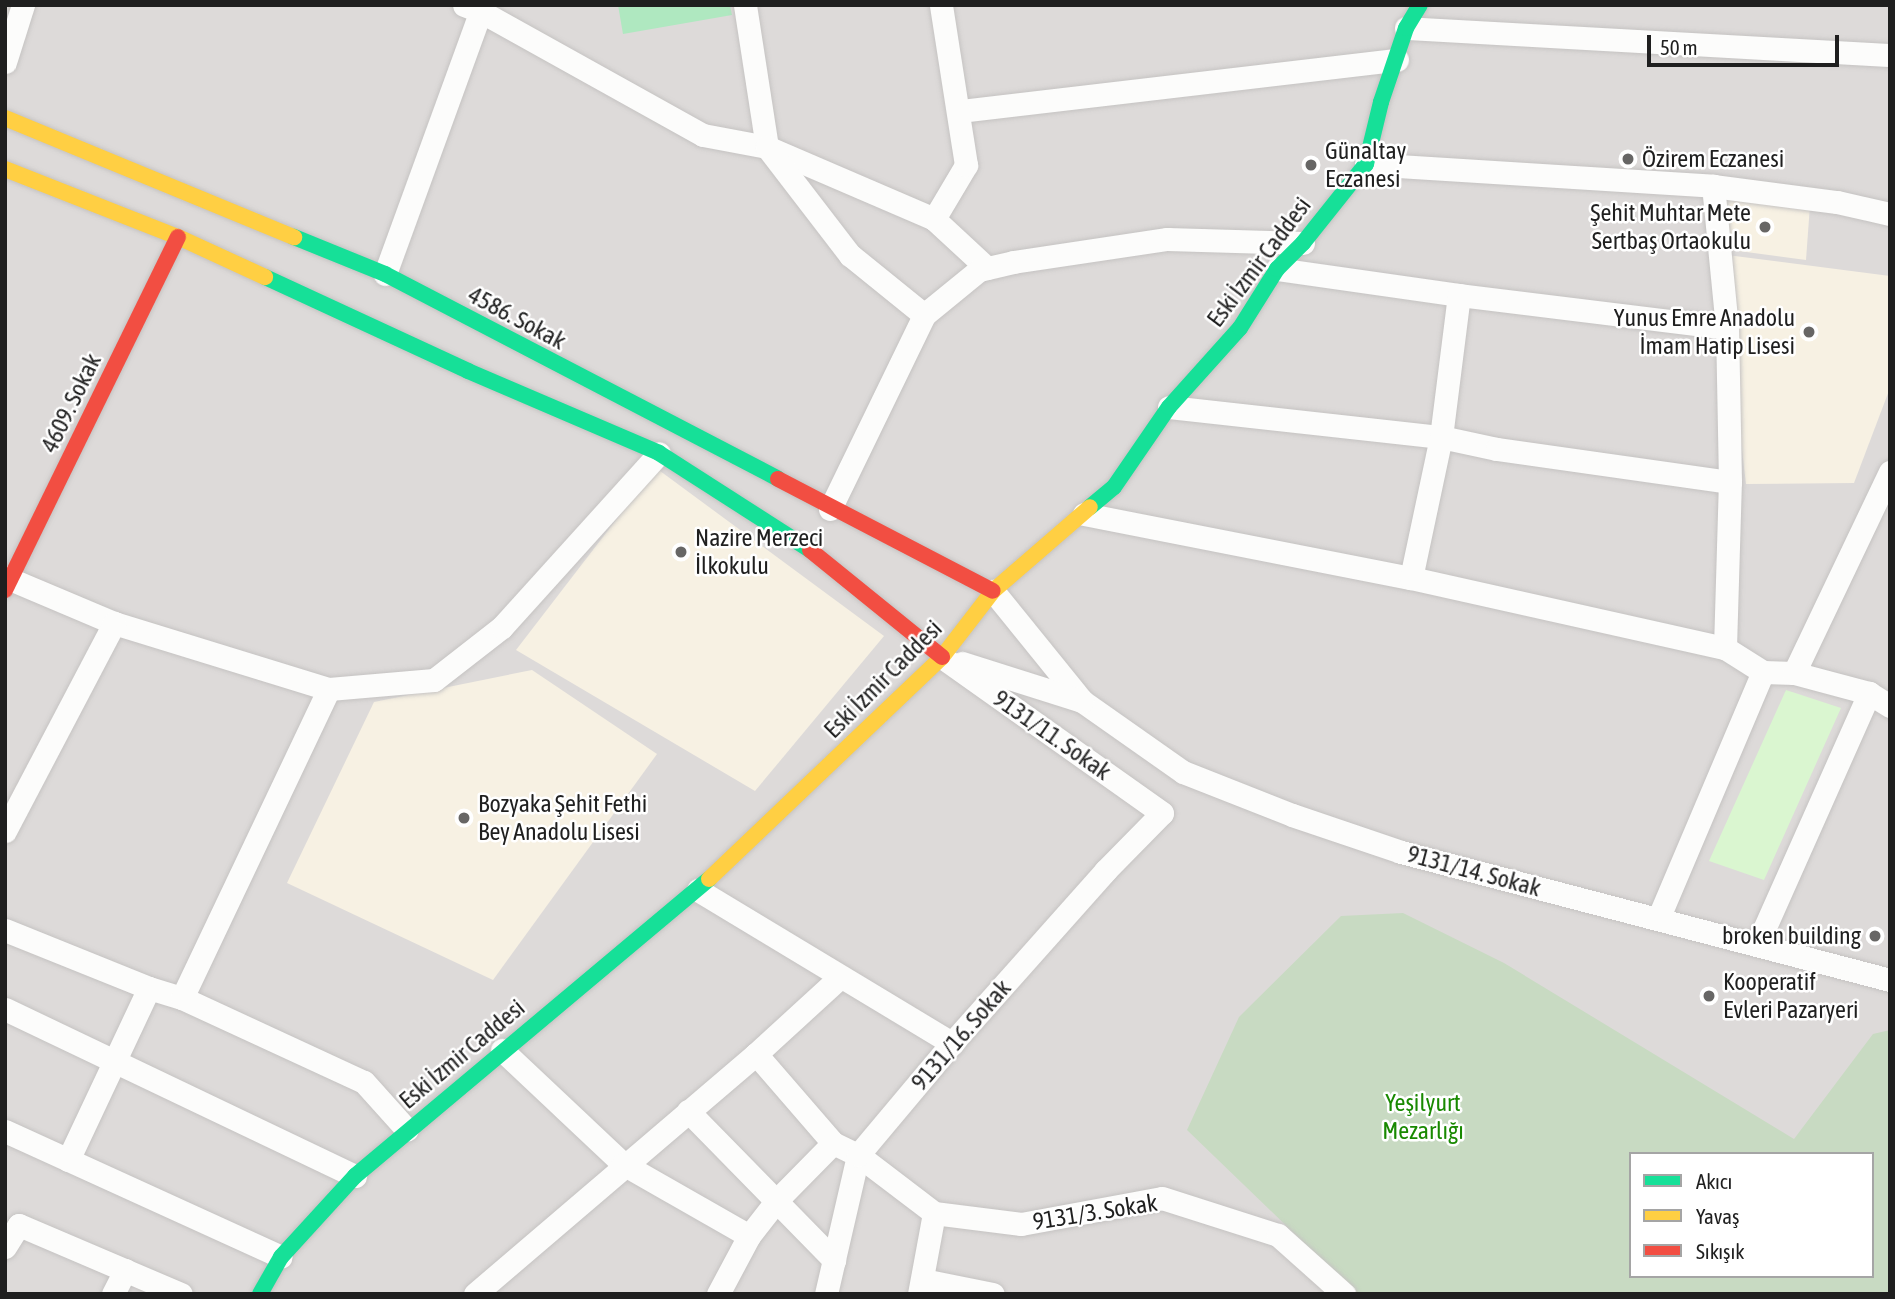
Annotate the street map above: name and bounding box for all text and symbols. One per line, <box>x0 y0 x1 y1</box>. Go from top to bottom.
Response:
scale bar <box>1650 21 1842 65</box>
text: 50 m <box>1660 35 1698 59</box>
place label: Günaltay Eczanesi <box>1325 137 1406 193</box>
place label: Özirem Eczanesi <box>1642 145 1784 173</box>
marker: Özirem Eczanesi <box>1620 151 1636 167</box>
marker: Günaltay Eczanesi <box>1303 157 1319 173</box>
street label: Eski İzmir Caddesi <box>1201 191 1317 333</box>
place label: Şehit Muhtar Mete Sertbaş Ortaokulu <box>1590 199 1751 255</box>
marker: Şehit Muhtar Mete Sertbaş Ortaokulu <box>1757 219 1773 235</box>
street label: 4586. Sokak <box>463 280 571 356</box>
place label: Yunus Emre Anadolu İmam Hatip Lisesi <box>1614 304 1795 360</box>
marker: Yunus Emre Anadolu İmam Hatip Lisesi <box>1801 324 1817 340</box>
street label: 4609. Sokak <box>35 349 107 457</box>
place label: Nazire Merzeci İlkokulu <box>695 524 823 580</box>
marker: Nazire Merzeci İlkokulu <box>673 544 689 560</box>
street label: Eski İzmir Caddesi <box>818 614 948 744</box>
street label: 9131/11. Sokak <box>988 684 1116 786</box>
place label: Bozyaka Şehit Fethi Bey Anadolu Lisesi <box>478 790 647 846</box>
marker: Bozyaka Şehit Fethi Bey Anadolu Lisesi <box>456 810 472 826</box>
street label: 9131/14. Sokak <box>1404 839 1544 903</box>
place label: broken building <box>1722 922 1861 950</box>
marker: broken building <box>1867 928 1883 944</box>
place label: Kooperatif Evleri Pazaryeri <box>1723 968 1858 1024</box>
street label: 9131/16. Sokak <box>905 974 1017 1096</box>
marker: Kooperatif Evleri Pazaryeri <box>1701 988 1717 1004</box>
street label: Eski İzmir Caddesi <box>393 993 531 1115</box>
park label: Yeşilyurt Mezarlığı <box>1382 1089 1464 1145</box>
legend <box>1629 1152 1874 1278</box>
text: Akıcı <box>1696 1169 1732 1193</box>
street label: 9131/3. Sokak <box>1031 1188 1159 1236</box>
text: Yavaş <box>1696 1204 1739 1228</box>
text: Sıkışık <box>1696 1239 1745 1263</box>

